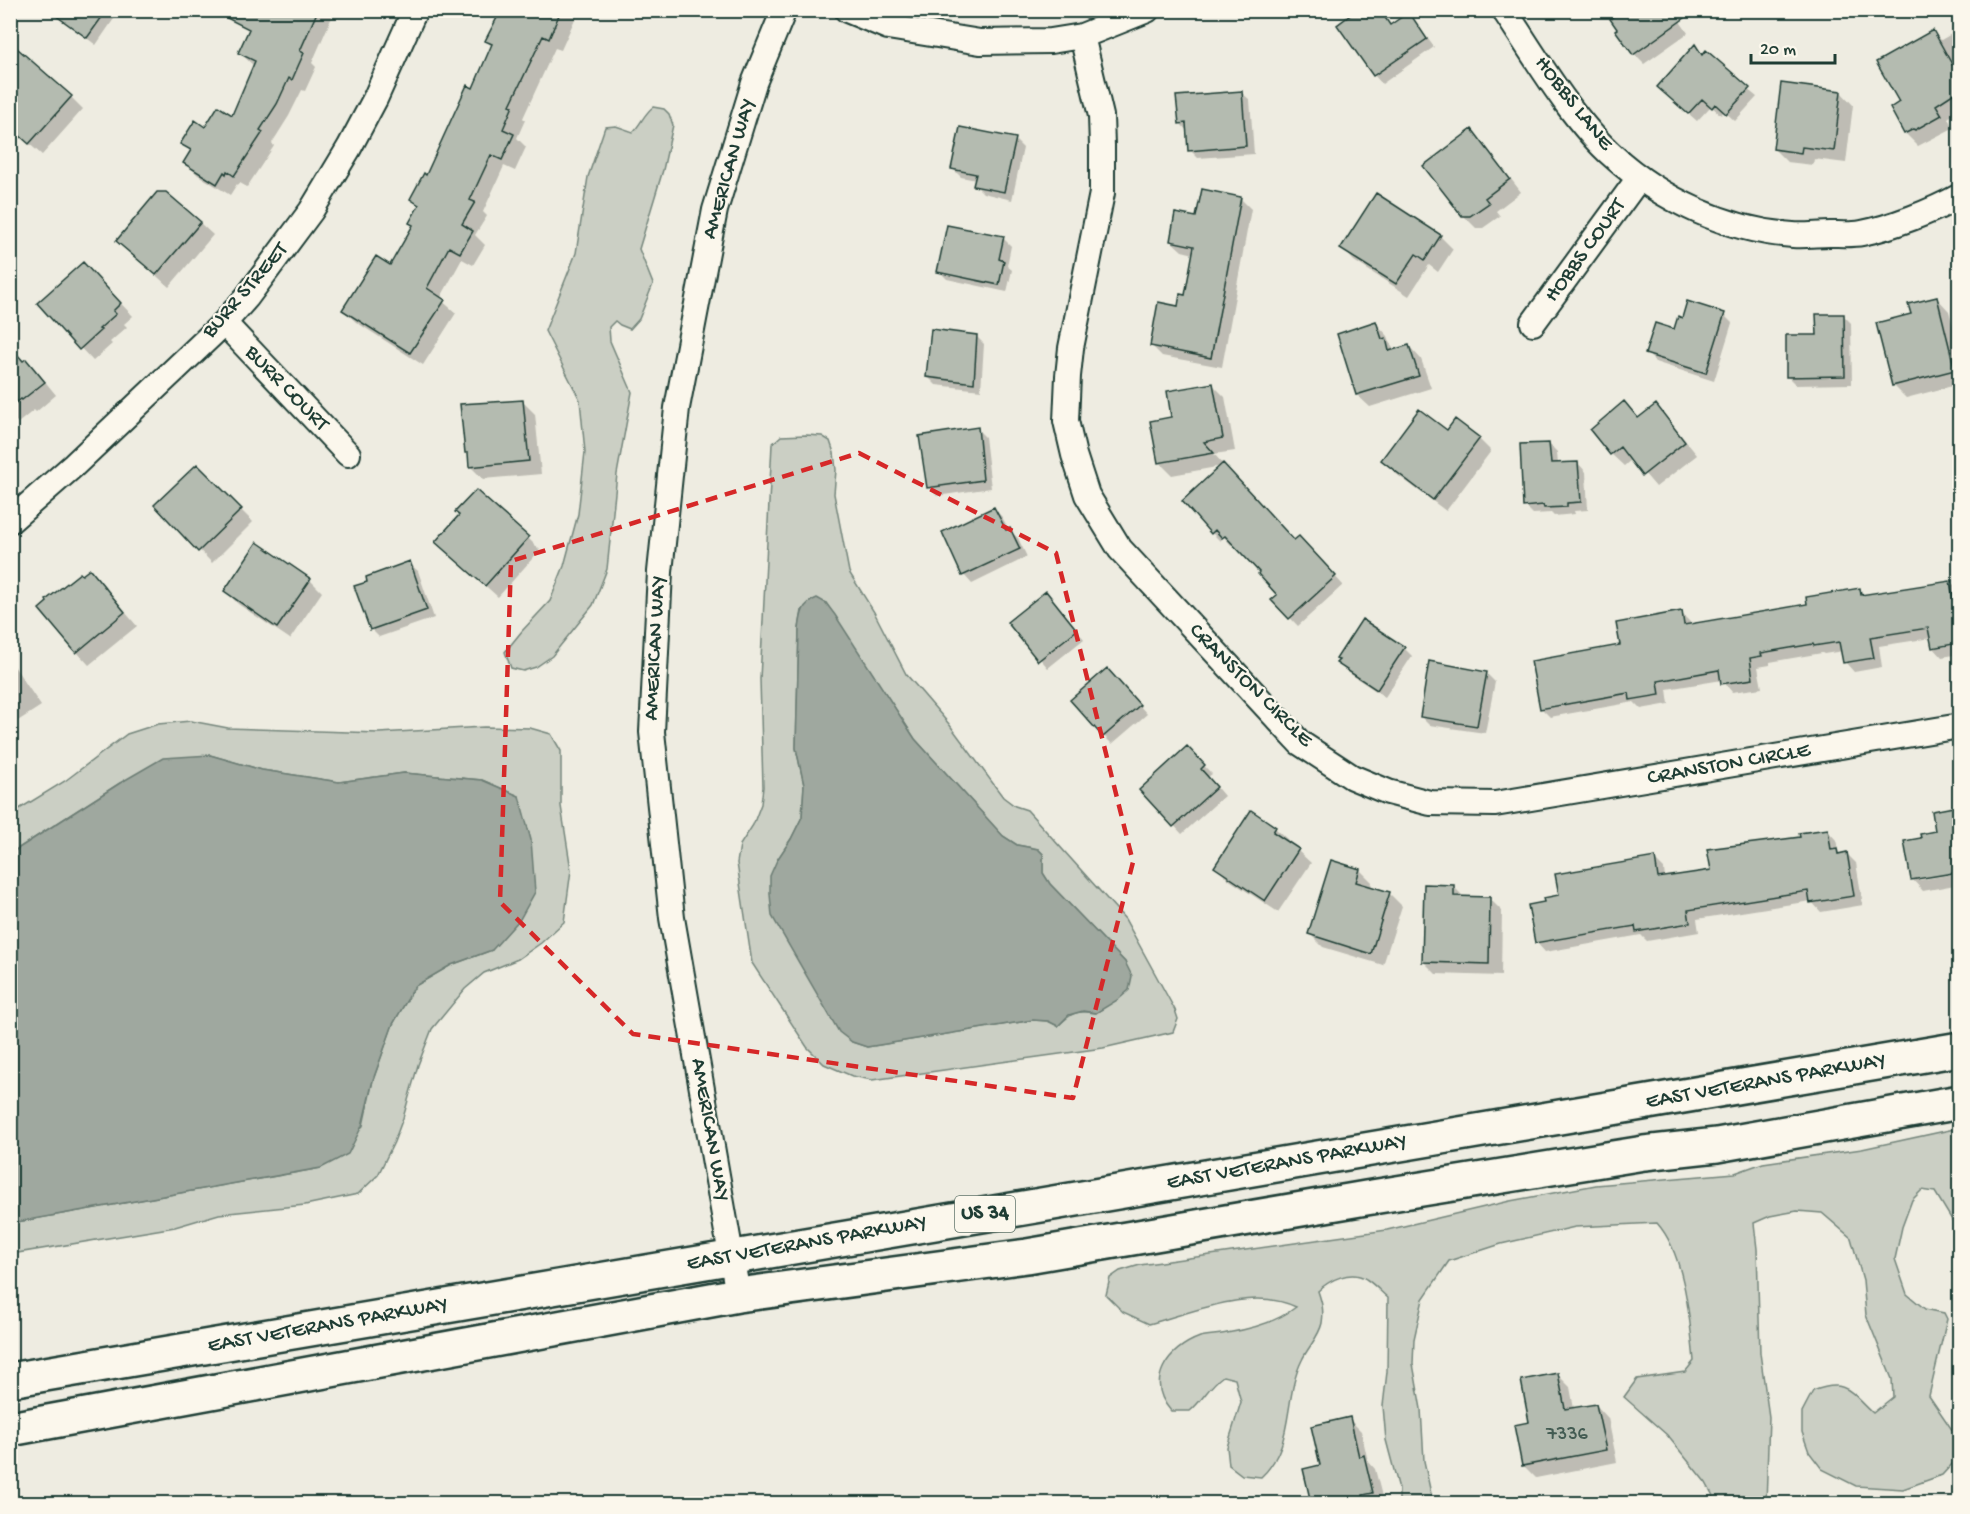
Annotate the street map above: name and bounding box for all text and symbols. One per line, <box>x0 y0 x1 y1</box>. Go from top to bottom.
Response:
scale bar <box>1751 27 1835 65</box>
text: 20 m <box>1760 40 1796 61</box>
street label: HOBBS LANE <box>1528 52 1619 157</box>
street label: AMERICAN WAY <box>698 96 762 242</box>
street label: HOBBS COURT <box>1540 193 1633 308</box>
street label: BURR STREET <box>197 237 296 345</box>
street label: BURR COURT <box>238 340 335 439</box>
street label: AMERICAN WAY <box>639 575 673 721</box>
street label: CRANSTON CIRCLE <box>1183 619 1318 754</box>
street label: CRANSTON CIRCLE <box>1646 738 1814 792</box>
street label: EAST VETERANS PARKWAY <box>1644 1048 1888 1116</box>
street label: AMERICAN WAY <box>684 1056 734 1204</box>
street label: EAST VETERANS PARKWAY <box>1165 1129 1409 1197</box>
road number: US 34 <box>955 1196 1015 1232</box>
street label: EAST VETERANS PARKWAY <box>685 1210 929 1278</box>
street label: EAST VETERANS PARKWAY <box>206 1292 450 1360</box>
house number: 7336 <box>1545 1424 1589 1447</box>

